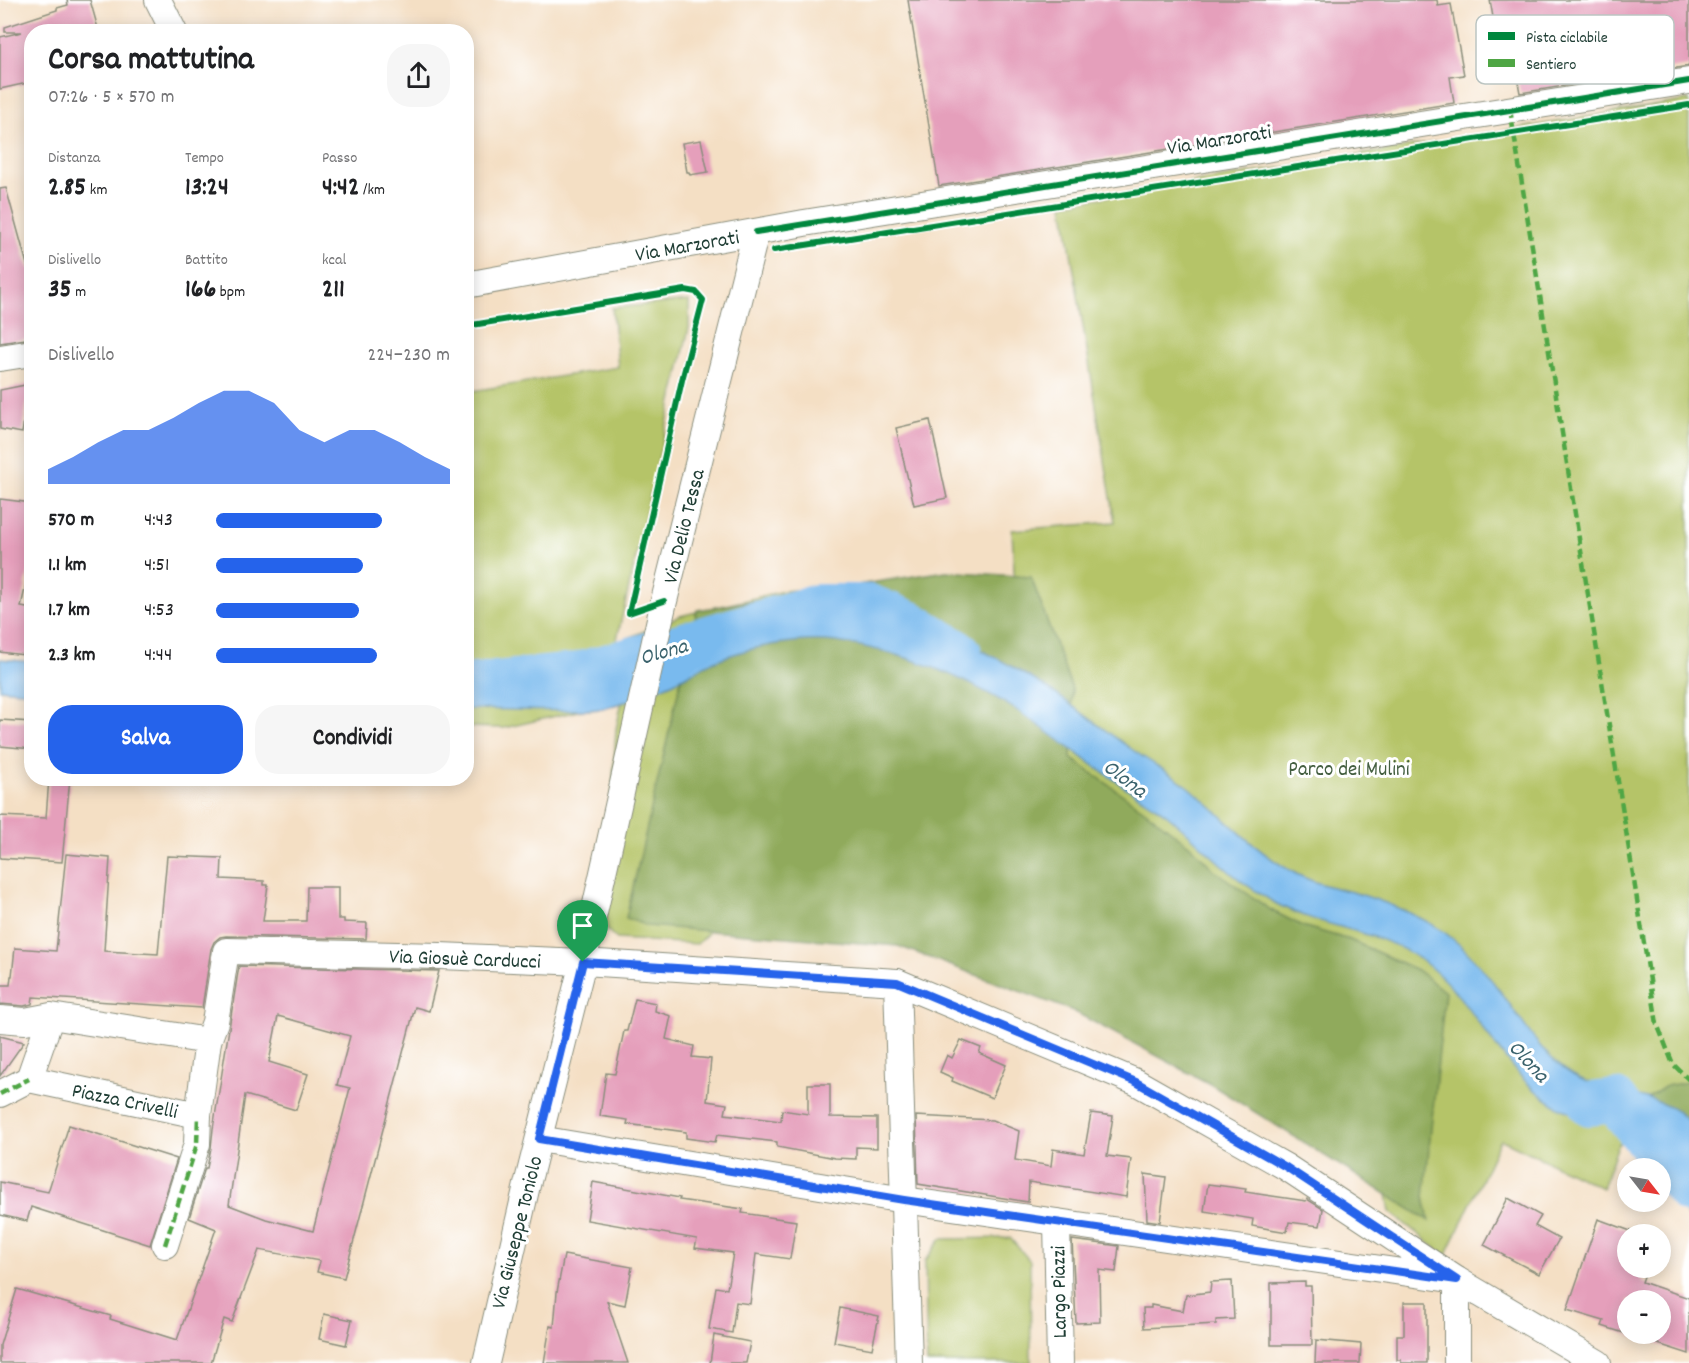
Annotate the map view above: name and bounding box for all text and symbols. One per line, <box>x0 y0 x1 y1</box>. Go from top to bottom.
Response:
legend <box>1476 15 1674 84</box>
text: Pista ciclabile <box>1526 27 1608 50</box>
text: Corsa mattutina <box>48 38 254 85</box>
button: share <box>387 44 450 107</box>
text: Sentiero <box>1526 54 1576 77</box>
text: 07:26 · 5 × 570 m <box>48 84 175 112</box>
street label: Via Marzorati <box>1165 119 1274 165</box>
text: Distanza <box>48 147 100 170</box>
text: Tempo <box>185 147 224 170</box>
text: Passo <box>322 147 357 170</box>
text: 2.85 <box>48 170 86 207</box>
text: 13:24 <box>185 170 229 207</box>
text: 4:42 <box>322 170 359 207</box>
text: km <box>86 179 107 202</box>
text: /km <box>359 179 385 202</box>
street label: Via Marzorati <box>633 224 742 272</box>
text: Dislivello <box>48 249 101 272</box>
text: Battito <box>185 249 228 272</box>
text: kcal <box>322 249 346 272</box>
text: 35 <box>48 272 72 309</box>
text: 166 <box>185 272 216 309</box>
text: 211 <box>322 272 345 309</box>
text: m <box>72 281 86 304</box>
text: bpm <box>216 281 245 304</box>
text: Dislivello <box>48 342 114 370</box>
text: 224–230 m <box>367 342 450 370</box>
street label: Via Delio Tessa <box>657 465 715 587</box>
text: 570 m <box>48 507 94 535</box>
text: 4:43 <box>144 507 173 535</box>
text: 1.1 km <box>48 552 87 580</box>
text: 4:51 <box>144 552 169 580</box>
text: 1.7 km <box>48 597 90 625</box>
text: 4:53 <box>144 597 174 625</box>
water label: Olona <box>637 631 693 675</box>
text: 2.3 km <box>48 642 95 670</box>
text: 4:44 <box>144 642 172 670</box>
button: Salva <box>48 705 243 774</box>
button: Condividi <box>255 705 450 774</box>
water label: Olona <box>1095 753 1154 808</box>
park label: Parco dei Mulini <box>1288 756 1410 786</box>
pin <box>557 900 608 962</box>
icon: arrive <box>566 909 599 942</box>
street label: Via Giosuè Carducci <box>389 943 541 979</box>
water label: Olona <box>1500 1034 1556 1092</box>
street label: Piazza Crivelli <box>69 1077 180 1129</box>
street label: Via Giuseppe Toniolo <box>485 1153 552 1312</box>
north arrow <box>1617 1158 1671 1212</box>
map controls <box>1617 1158 1671 1344</box>
button: + <box>1617 1224 1671 1278</box>
street label: Largo Piazzi <box>1045 1245 1077 1339</box>
button: − <box>1617 1290 1671 1344</box>

